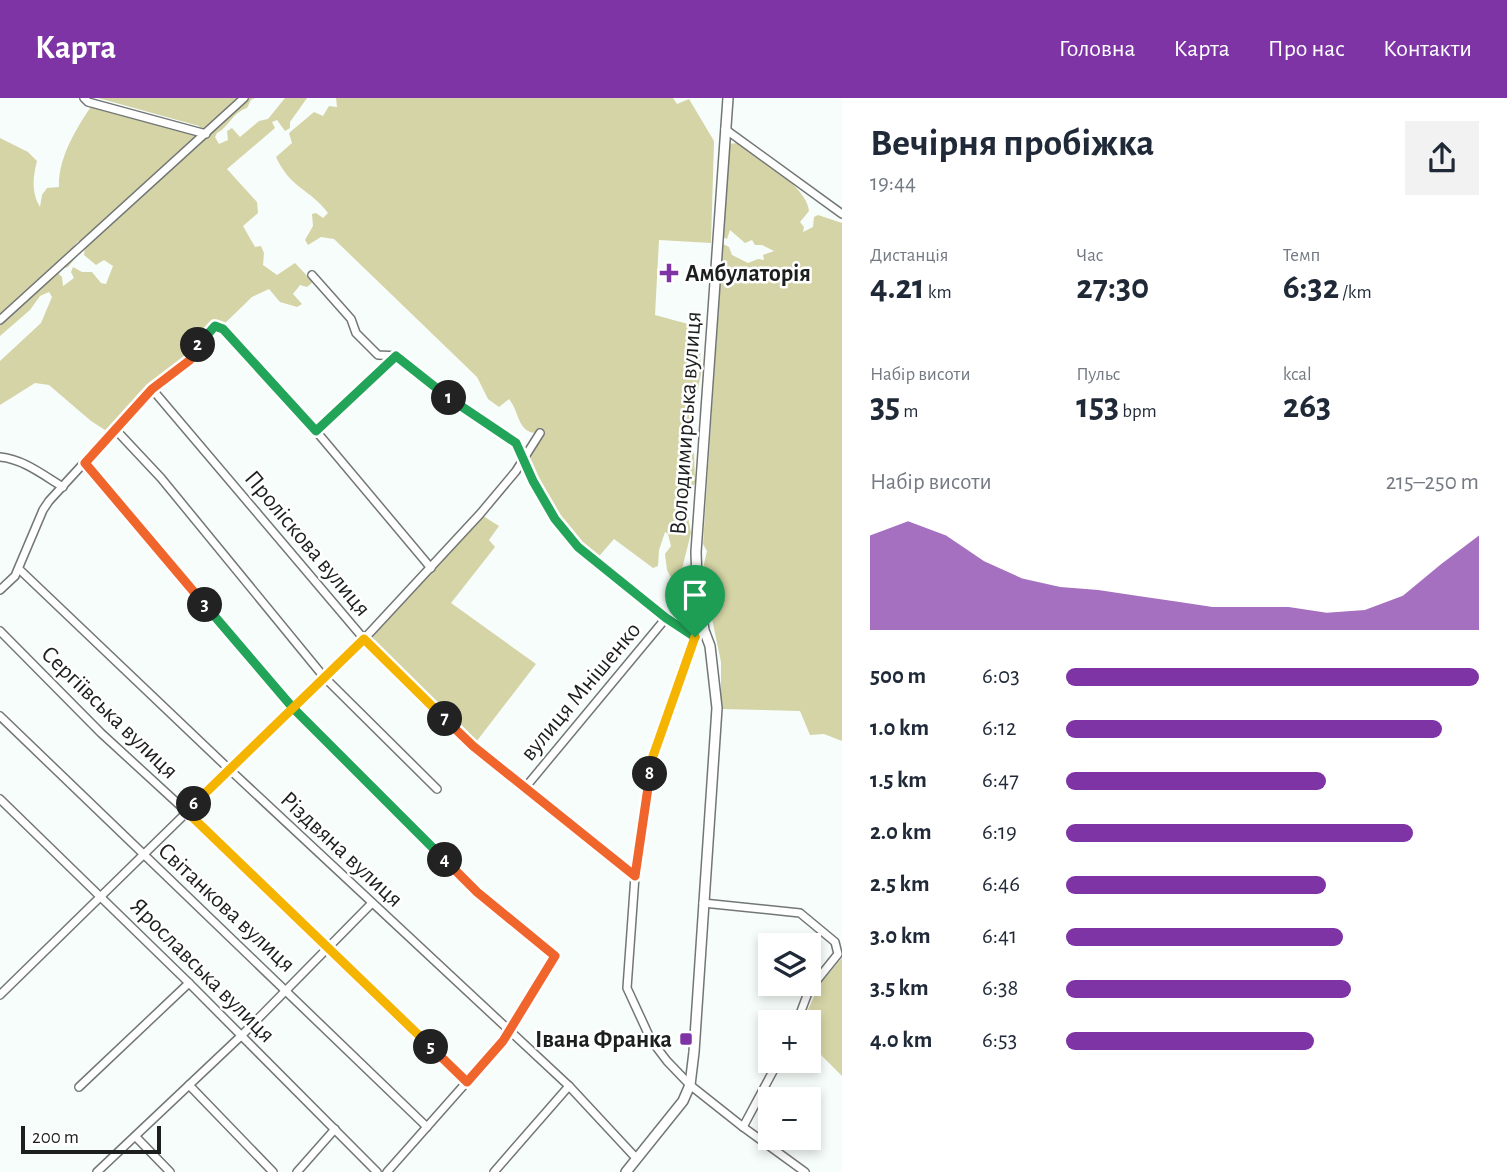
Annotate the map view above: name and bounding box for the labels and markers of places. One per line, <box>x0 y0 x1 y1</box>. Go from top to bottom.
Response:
place label: Амбулаторія <box>685 262 811 286</box>
marker: Амбулаторія <box>659 263 679 283</box>
pin: 2 <box>180 328 216 362</box>
pin: 1 <box>432 380 466 416</box>
pin <box>665 565 725 637</box>
pin: 3 <box>188 588 222 622</box>
pin: 7 <box>428 702 462 736</box>
pin: 8 <box>632 756 668 792</box>
pin: 6 <box>176 786 212 822</box>
pin: 4 <box>428 842 462 878</box>
place label: Івана Франка <box>535 1028 672 1052</box>
pin: 5 <box>414 1030 448 1065</box>
marker: Івана Франка <box>678 1031 694 1047</box>

